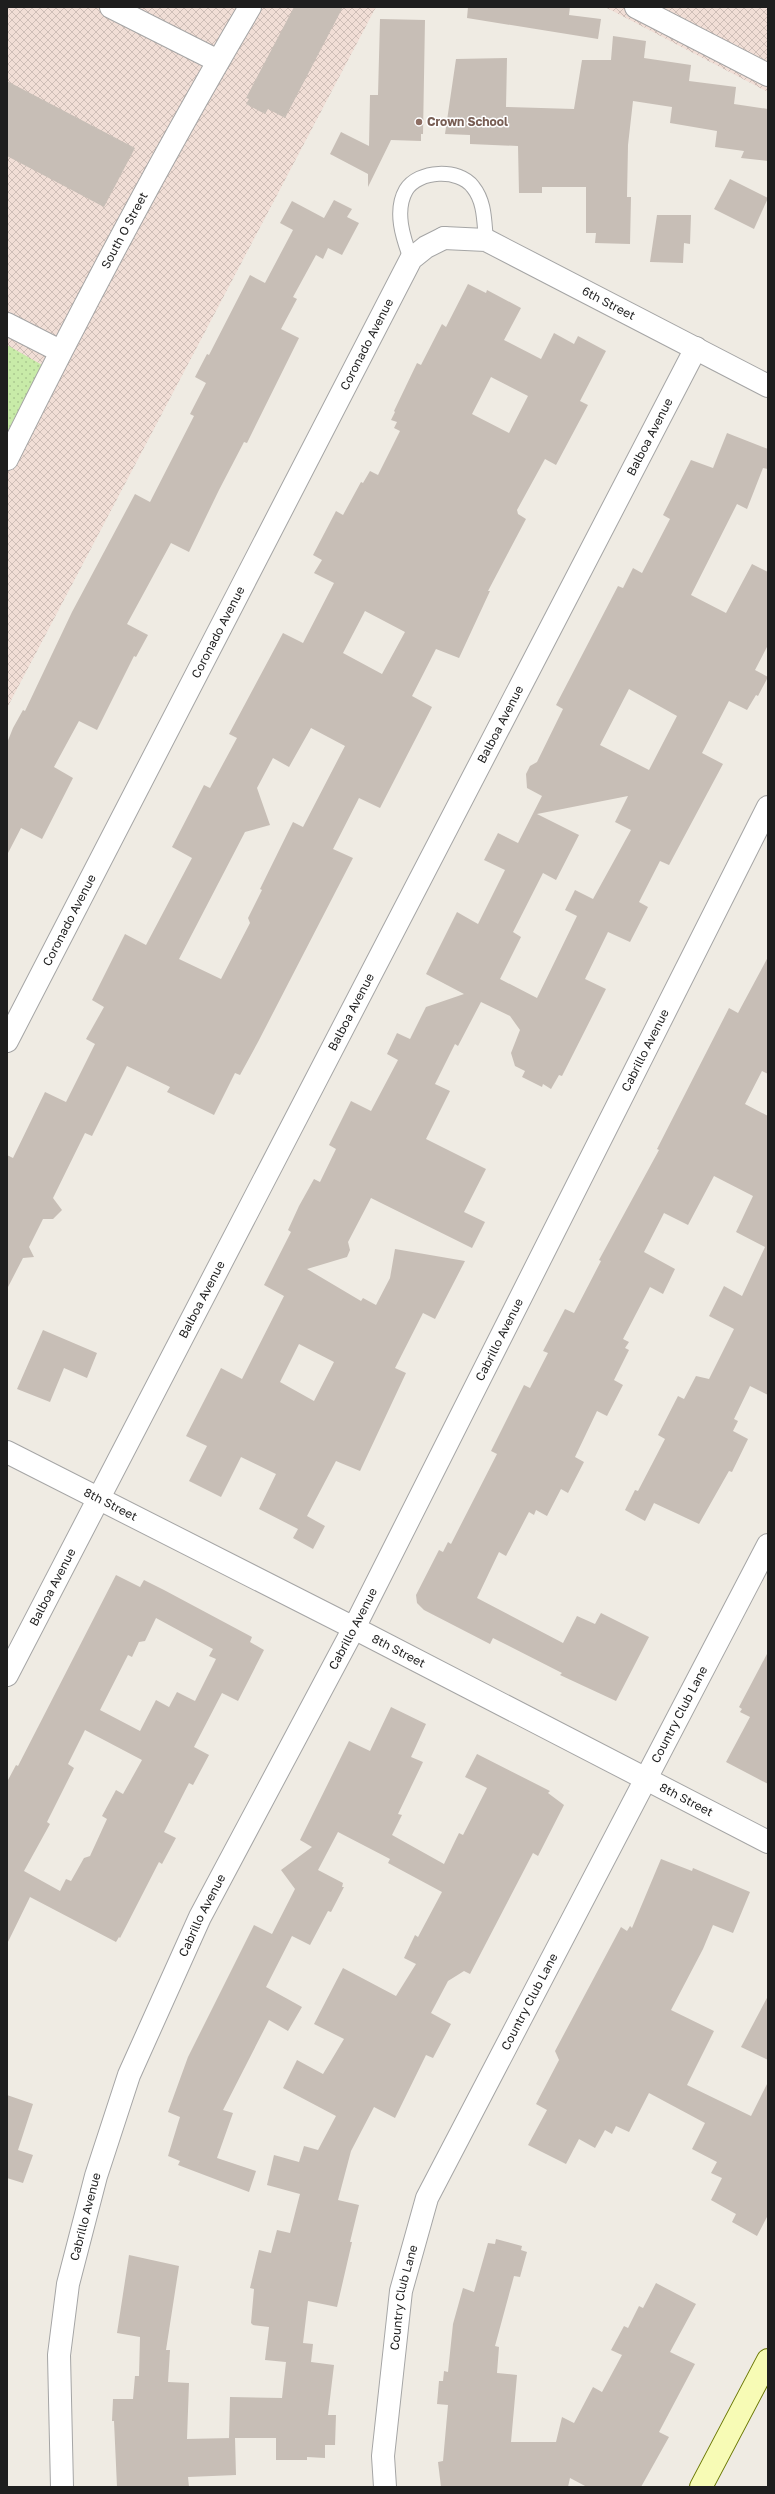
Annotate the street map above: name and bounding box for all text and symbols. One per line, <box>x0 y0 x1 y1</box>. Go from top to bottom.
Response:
place label: Crown School <box>427 114 508 129</box>
marker: Crown School <box>414 117 424 127</box>
street label: South O Street <box>98 189 151 271</box>
street label: 6th Street <box>580 283 638 323</box>
street label: Coronado Avenue <box>336 296 396 393</box>
street label: Balboa Avenue <box>623 395 676 478</box>
street label: Coronado Avenue <box>188 584 248 681</box>
street label: Balboa Avenue <box>474 683 526 766</box>
street label: Coronado Avenue <box>39 871 99 968</box>
street label: Balboa Avenue <box>324 970 377 1053</box>
street label: Cabrillo Avenue <box>618 1006 672 1094</box>
street label: Balboa Avenue <box>175 1258 228 1341</box>
street label: Cabrillo Avenue <box>472 1296 526 1383</box>
street label: 8th Street <box>81 1484 140 1524</box>
street label: Balboa Avenue <box>26 1545 79 1628</box>
street label: Cabrillo Avenue <box>325 1585 380 1672</box>
street label: 8th Street <box>369 1631 428 1671</box>
street label: Country Club Lane <box>648 1663 711 1765</box>
street label: 8th Street <box>657 1779 716 1819</box>
street label: Cabrillo Avenue <box>175 1871 229 1959</box>
street label: Country Club Lane <box>498 1950 561 2053</box>
street label: Cabrillo Avenue <box>66 2171 104 2262</box>
street label: Country Club Lane <box>387 2243 421 2351</box>

